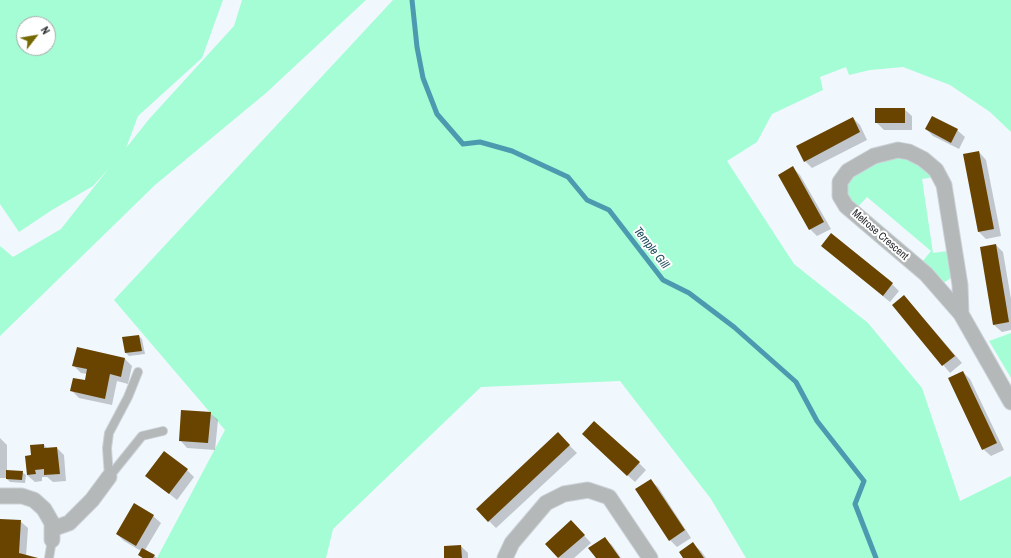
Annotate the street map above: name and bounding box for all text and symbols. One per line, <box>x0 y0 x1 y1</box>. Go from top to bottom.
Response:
north arrow <box>16 16 56 56</box>
text: N <box>38 24 53 37</box>
street label: Melrose Crescent <box>849 207 911 263</box>
water label: Temple Gill <box>630 224 672 272</box>

